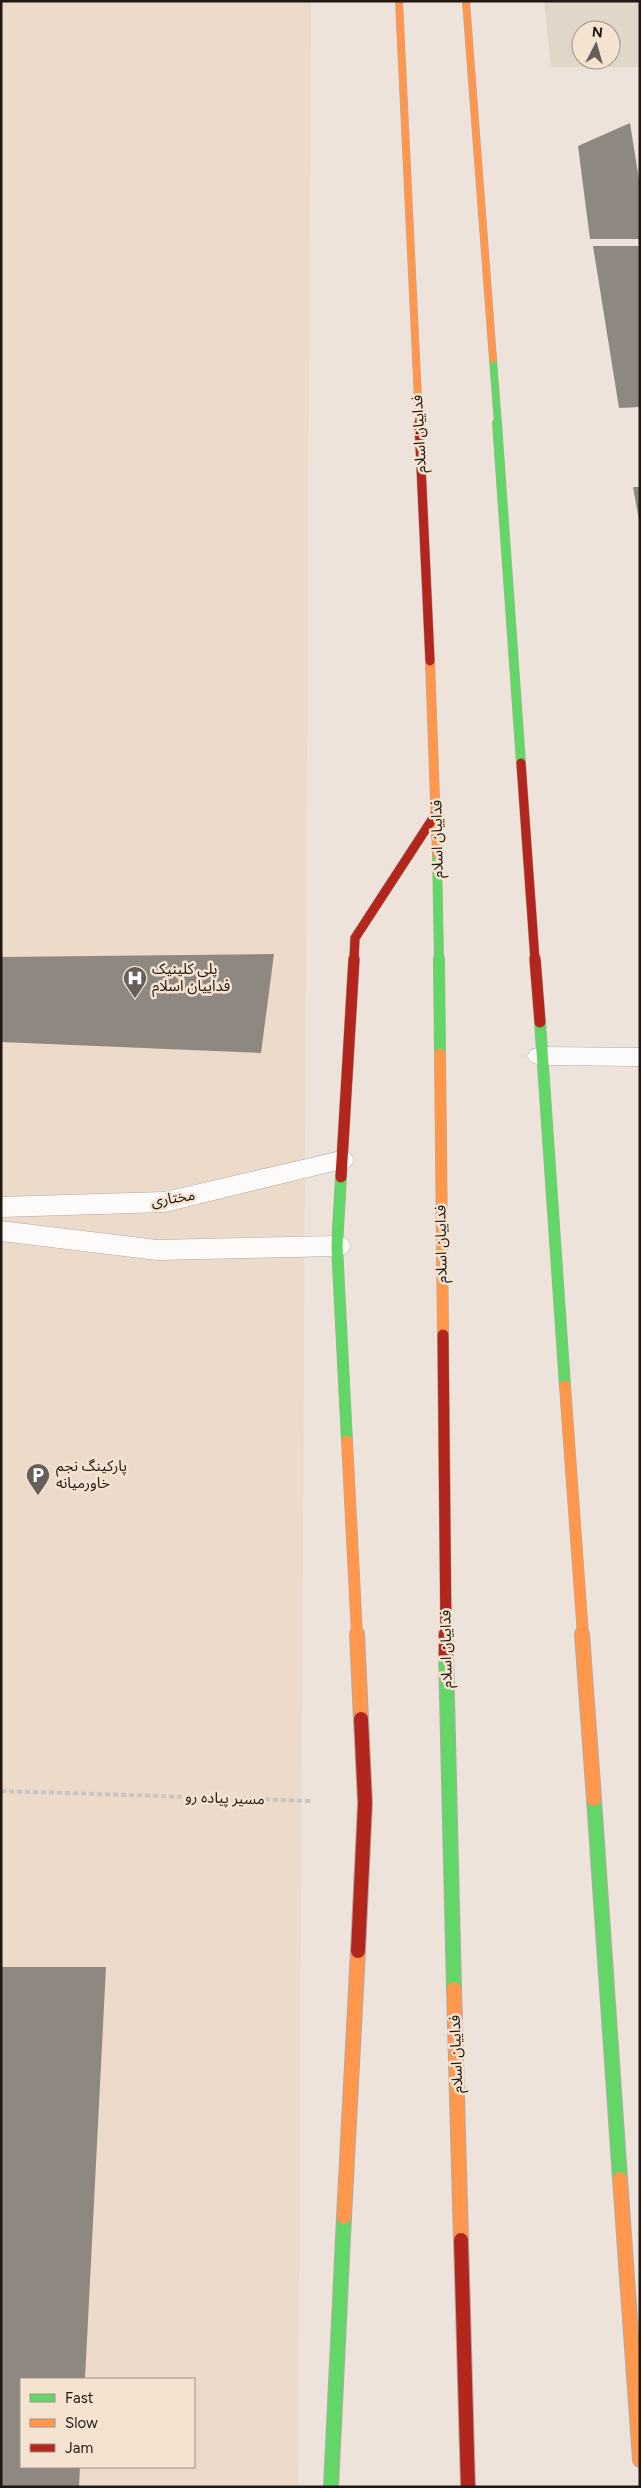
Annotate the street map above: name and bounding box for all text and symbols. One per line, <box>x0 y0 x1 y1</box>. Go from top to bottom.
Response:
north arrow <box>571 20 621 70</box>
text: N <box>591 24 604 42</box>
street label: فداییان اسلام <box>408 394 432 474</box>
street label: فداییان اسلام <box>427 799 449 878</box>
place label: پلی کلینیک فداییان اسلام <box>152 960 231 997</box>
hospital icon: پلی کلینیک فداییان اسلام <box>122 965 148 999</box>
street label: مختاری <box>150 1186 196 1210</box>
street label: فداییان اسلام <box>431 1204 453 1283</box>
place label: پارکینگ نجم خاورمیانه <box>56 1457 127 1492</box>
parking icon: پارکینگ نجم خاورمیانه <box>25 1462 51 1496</box>
street label: فداییان اسلام <box>436 1609 458 1688</box>
street label: مسیر پیاده رو <box>185 1788 265 1810</box>
street label: فداییان اسلام <box>446 2014 468 2093</box>
legend <box>20 2378 195 2468</box>
text: Fast <box>65 2389 94 2407</box>
text: Slow <box>65 2414 98 2432</box>
text: Jam <box>65 2439 93 2457</box>

